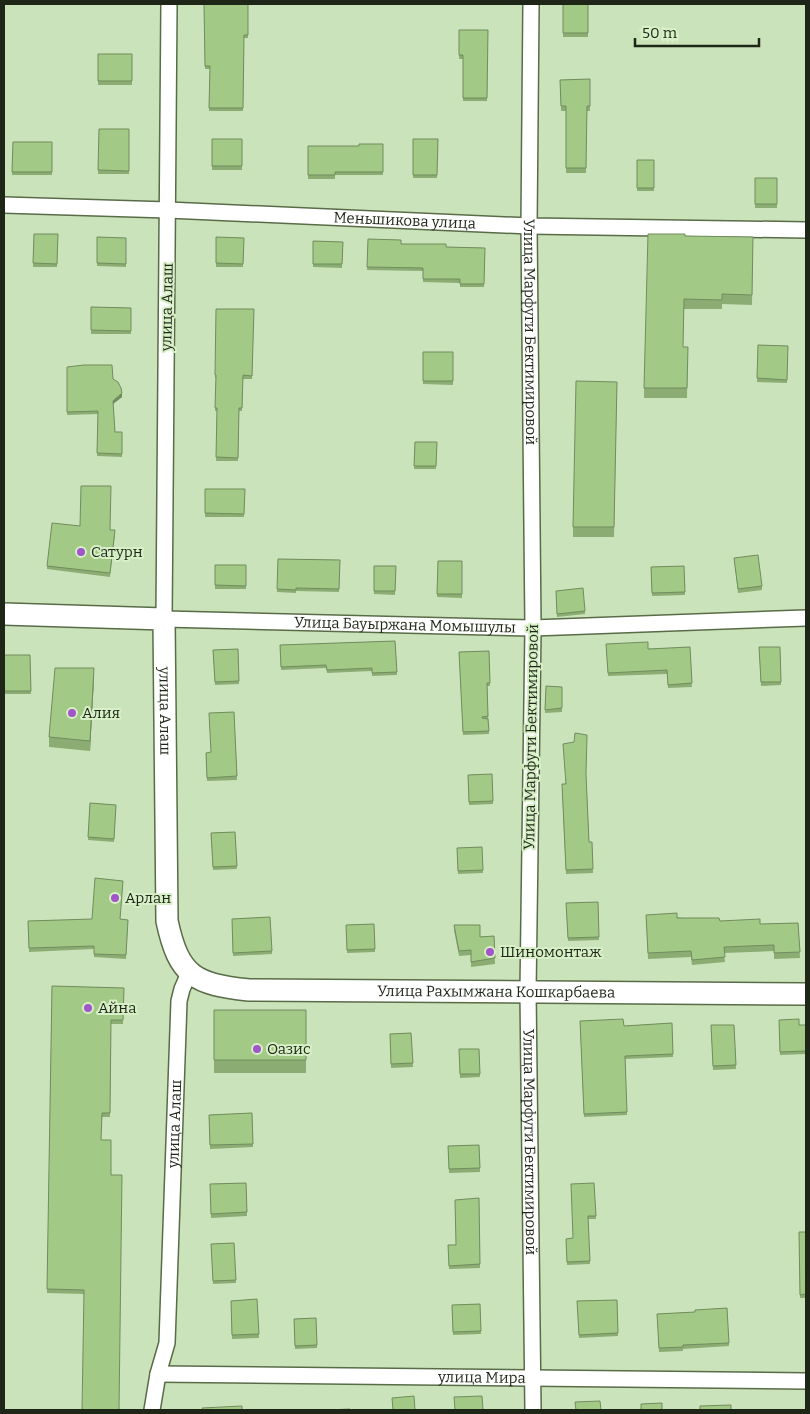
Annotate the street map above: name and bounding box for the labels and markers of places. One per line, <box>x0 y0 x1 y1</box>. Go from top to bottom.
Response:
place label: Сатурн <box>91 543 143 561</box>
marker: Сатурн <box>75 546 87 558</box>
place label: Алия <box>82 704 120 722</box>
marker: Алия <box>66 707 78 719</box>
place label: Арлан <box>125 889 171 907</box>
marker: Арлан <box>109 892 121 904</box>
place label: Шиномонтаж <box>500 943 602 961</box>
marker: Шиномонтаж <box>484 946 496 958</box>
place label: Айна <box>98 999 136 1017</box>
marker: Айна <box>82 1002 94 1014</box>
place label: Оазис <box>267 1040 311 1058</box>
marker: Оазис <box>251 1043 263 1055</box>

